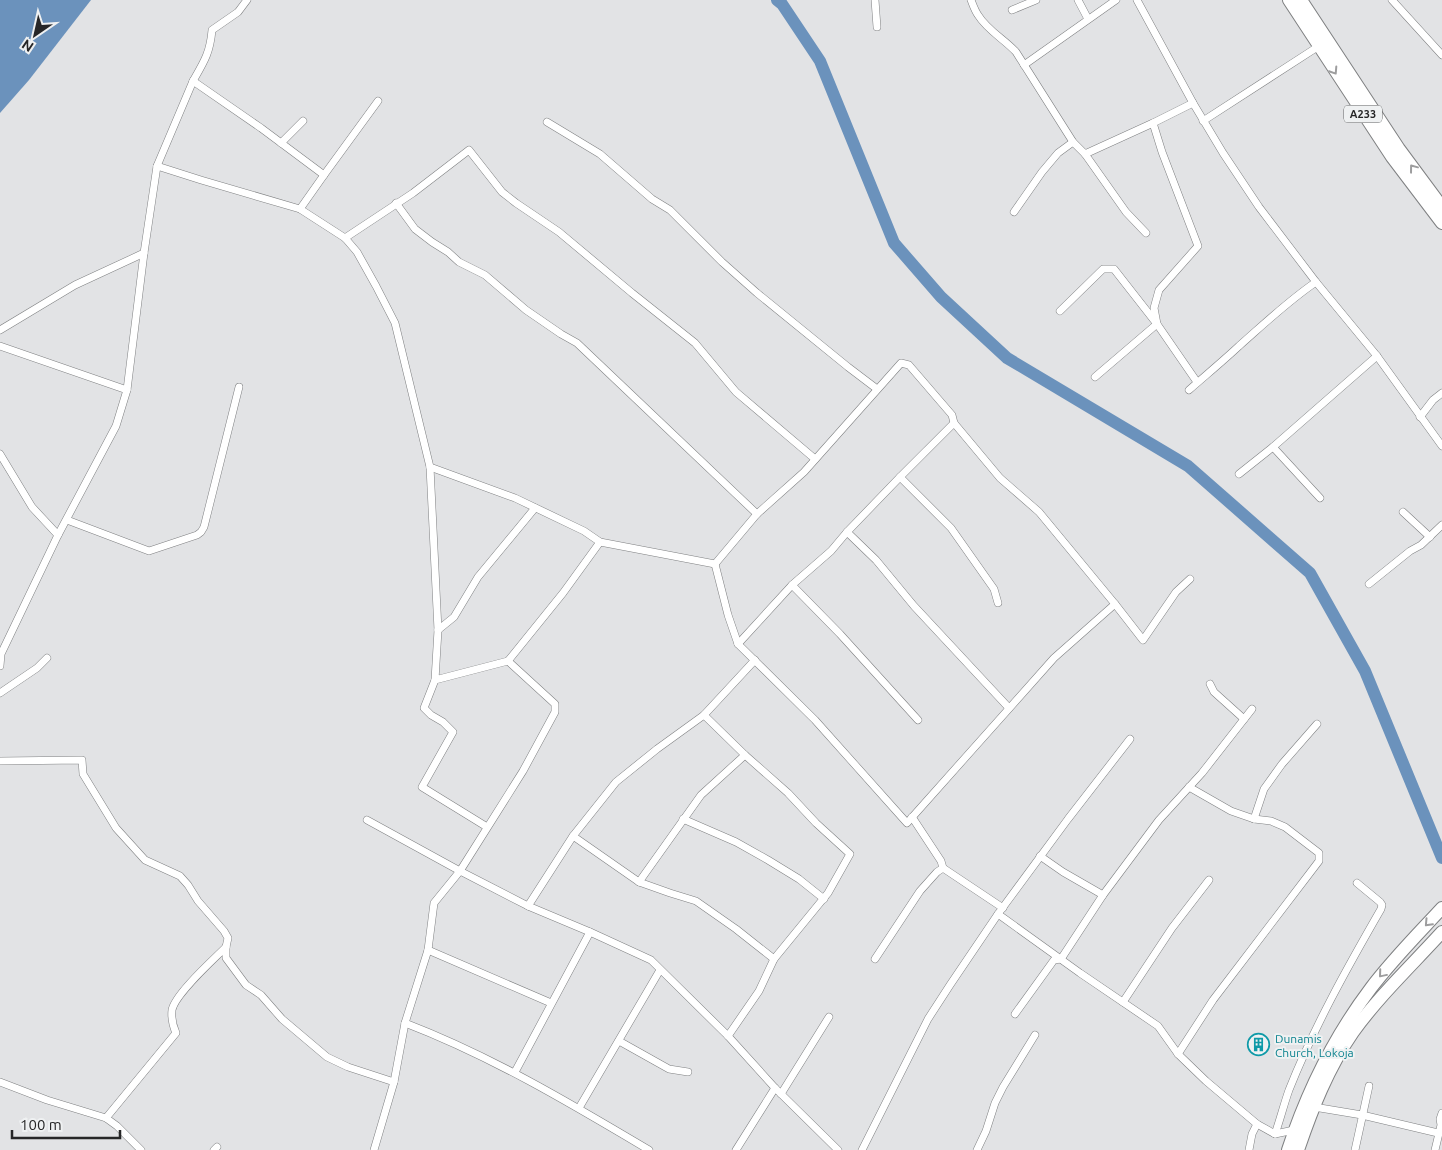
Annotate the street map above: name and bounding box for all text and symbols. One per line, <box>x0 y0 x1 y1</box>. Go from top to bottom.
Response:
north arrow <box>10 10 60 60</box>
text: N <box>19 36 37 55</box>
one-way arrow <box>1328 65 1338 74</box>
road number: A233 <box>1344 106 1382 122</box>
one-way arrow <box>1410 164 1419 174</box>
one-way arrow <box>1425 918 1434 927</box>
one-way arrow <box>1379 969 1388 978</box>
place label: Dunamis Church, Lokoja <box>1275 1032 1354 1059</box>
building icon: Dunamis Church, Lokoja <box>1247 1033 1271 1057</box>
scale bar <box>12 1108 120 1140</box>
text: 100 m <box>20 1116 62 1133</box>

